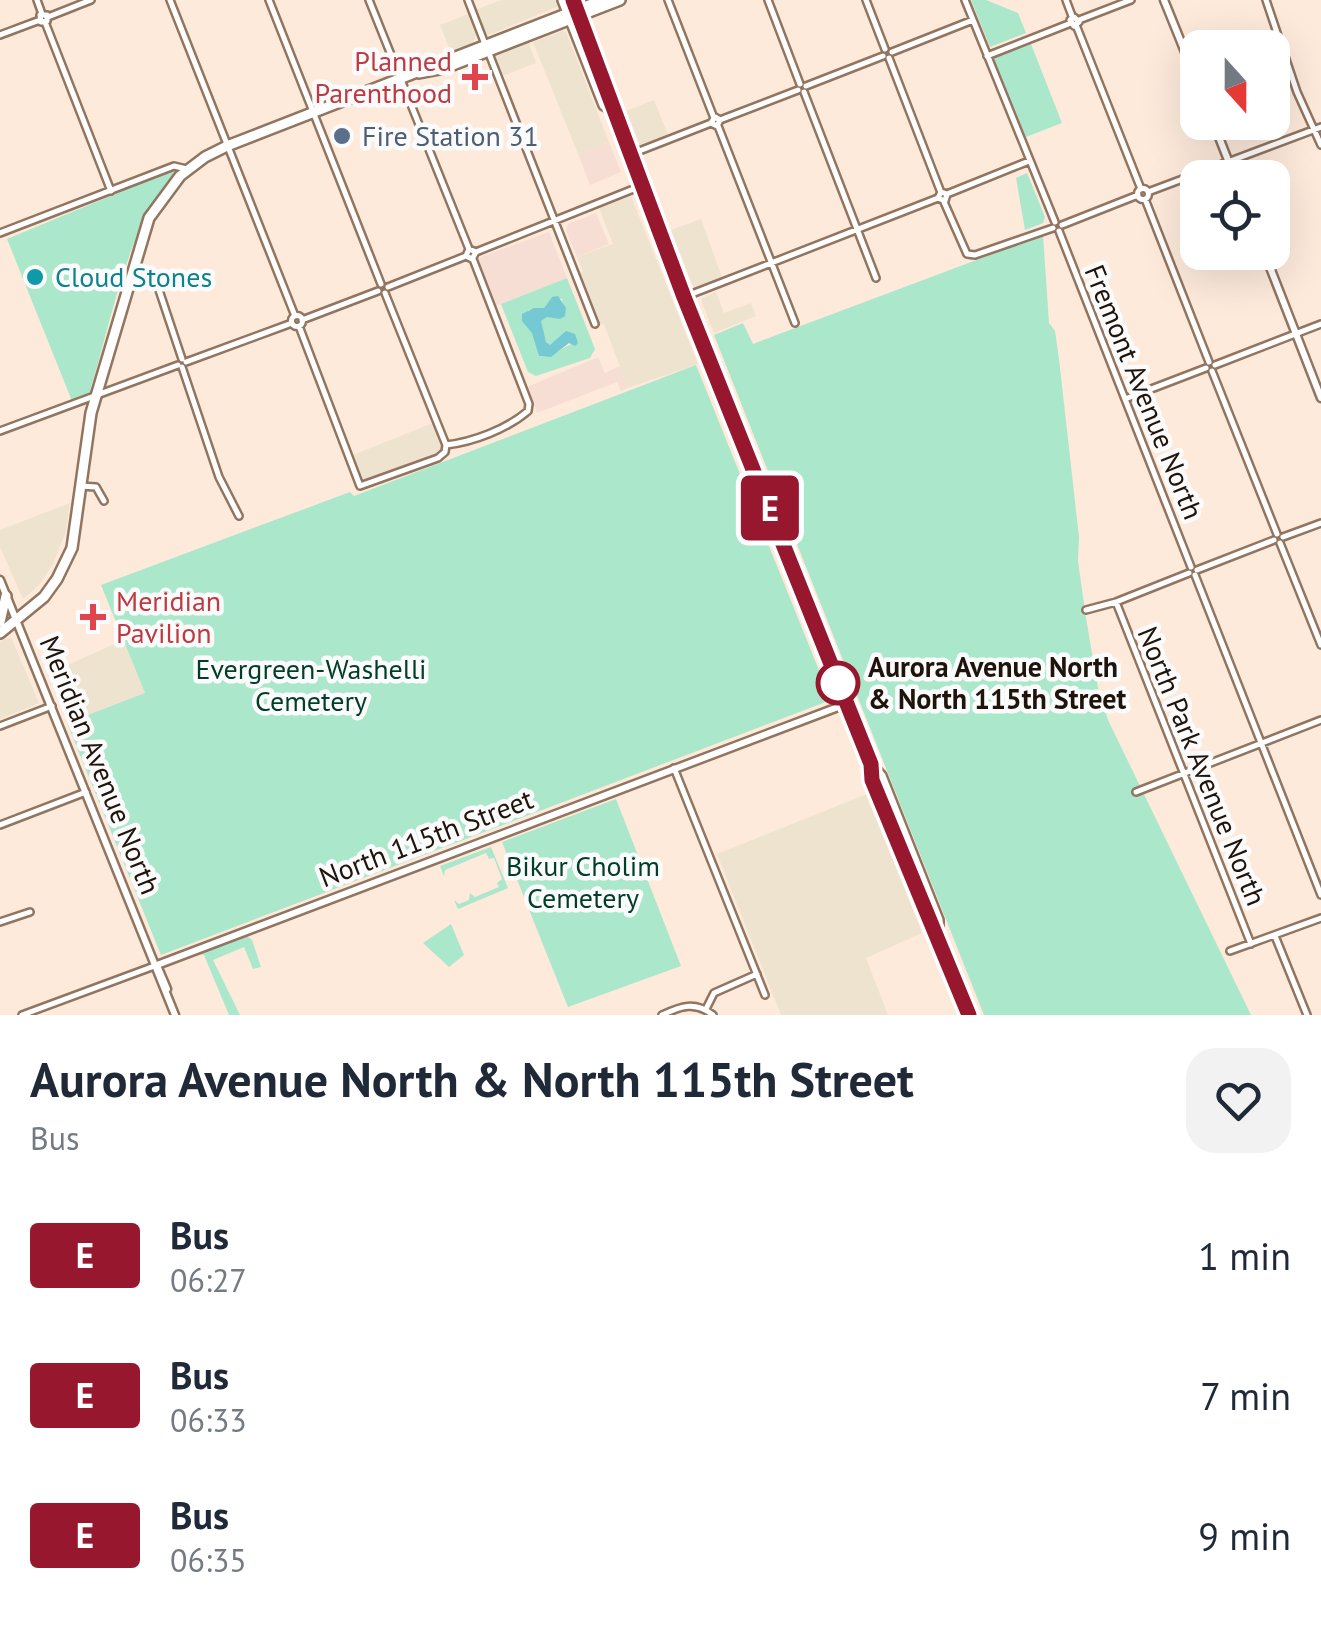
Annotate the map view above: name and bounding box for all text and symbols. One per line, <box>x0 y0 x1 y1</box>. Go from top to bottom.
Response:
north arrow <box>1180 30 1290 140</box>
map controls <box>1180 30 1290 270</box>
place label: Planned Parenthood <box>314 42 452 111</box>
marker: Planned Parenthood <box>462 64 488 90</box>
place label: Fire Station 31 <box>362 117 539 154</box>
marker: Fire Station 31 <box>331 125 353 147</box>
button: locate <box>1180 160 1290 270</box>
place label: Cloud Stones <box>55 258 212 295</box>
street label: Fremont Avenue North <box>1076 259 1212 525</box>
marker: Cloud Stones <box>24 266 46 288</box>
line badge: E <box>738 476 802 540</box>
text: E <box>761 485 779 531</box>
place label: Meridian Pavilion <box>116 582 221 651</box>
marker: Meridian Pavilion <box>80 604 106 630</box>
street label: North Park Avenue North <box>1130 621 1275 911</box>
street label: Meridian Avenue North <box>32 630 169 900</box>
place label: Aurora Avenue North & North 115th Street <box>868 648 1127 717</box>
park label: Evergreen-Washelli Cemetery <box>195 650 427 719</box>
marker: Aurora Avenue North & North 115th Street <box>817 662 859 704</box>
street label: North 115th Street <box>314 780 538 895</box>
park label: Bikur Cholim Cemetery <box>506 847 660 916</box>
text: Aurora Avenue North & North 115th Street <box>30 1048 914 1110</box>
button: heart <box>1186 1048 1291 1153</box>
text: Bus <box>30 1117 79 1159</box>
text: Bus <box>170 1210 229 1259</box>
text: 1 min <box>1198 1231 1291 1280</box>
text: E <box>76 1232 94 1278</box>
text: 06:27 <box>170 1259 247 1301</box>
text: Bus <box>170 1350 229 1399</box>
text: 7 min <box>1200 1371 1291 1420</box>
text: E <box>76 1372 94 1418</box>
text: 06:33 <box>170 1399 247 1441</box>
text: Bus <box>170 1490 229 1539</box>
text: 9 min <box>1198 1511 1291 1560</box>
text: E <box>76 1512 94 1558</box>
text: 06:35 <box>170 1539 247 1581</box>

